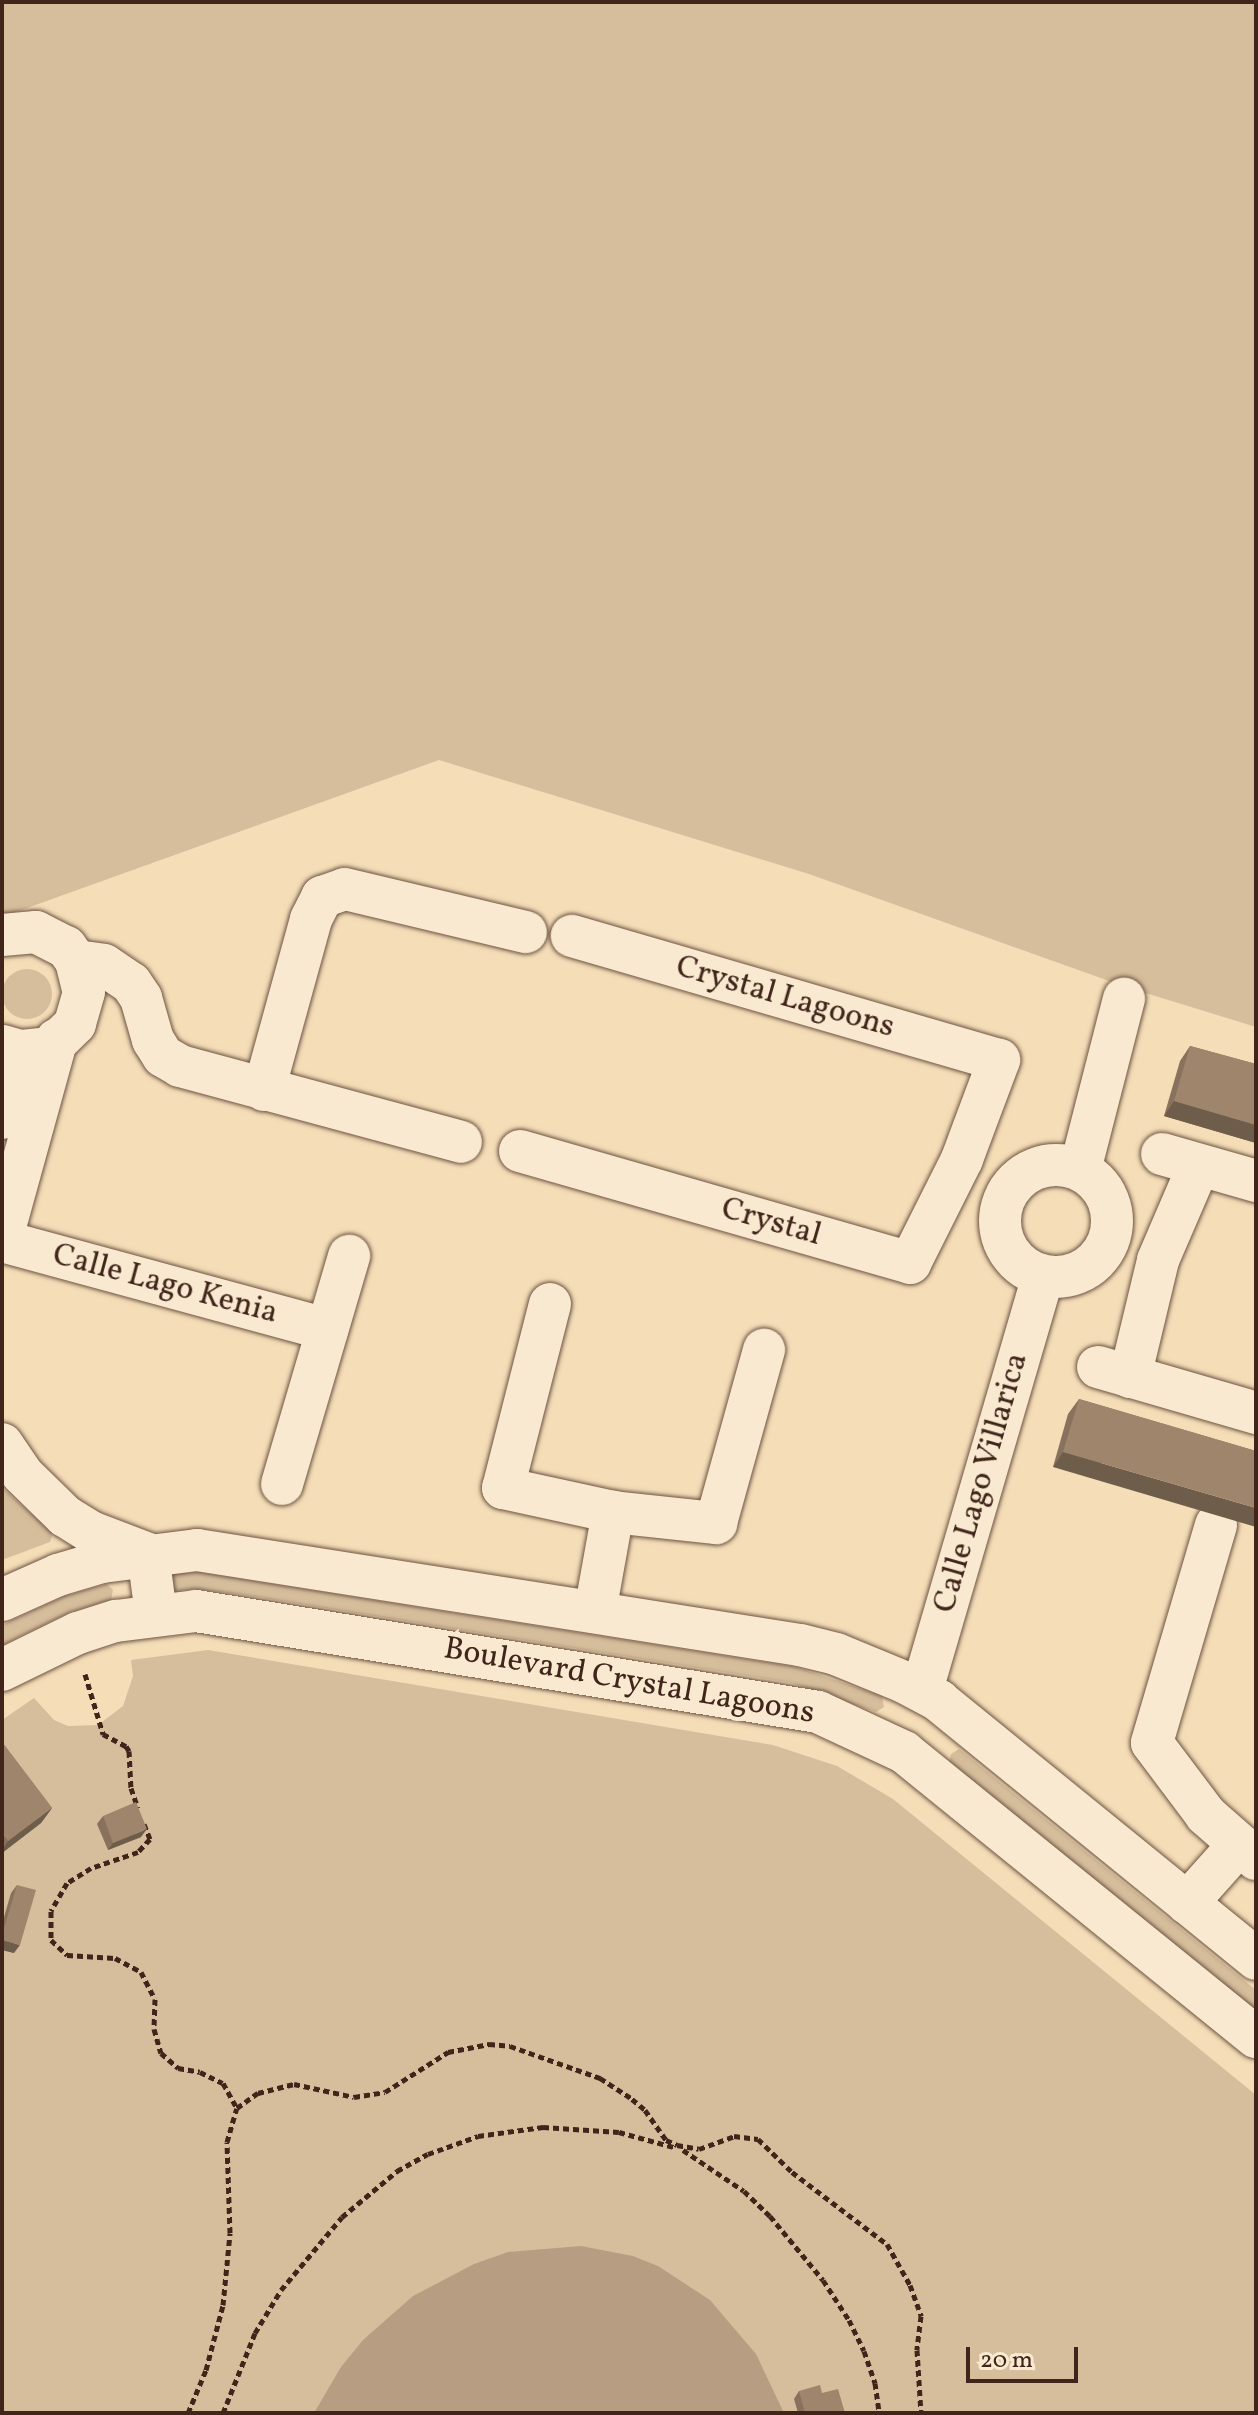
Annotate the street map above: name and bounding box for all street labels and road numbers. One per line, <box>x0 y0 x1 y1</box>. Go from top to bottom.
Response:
street label: Crystal Lagoons <box>671 948 899 1048</box>
street label: Crystal <box>717 1190 825 1256</box>
street label: Calle Lago Kenia <box>48 1237 282 1333</box>
street label: Calle Lago Villarica <box>926 1348 1038 1618</box>
street label: Boulevard Crystal Lagoons <box>441 1630 817 1734</box>

